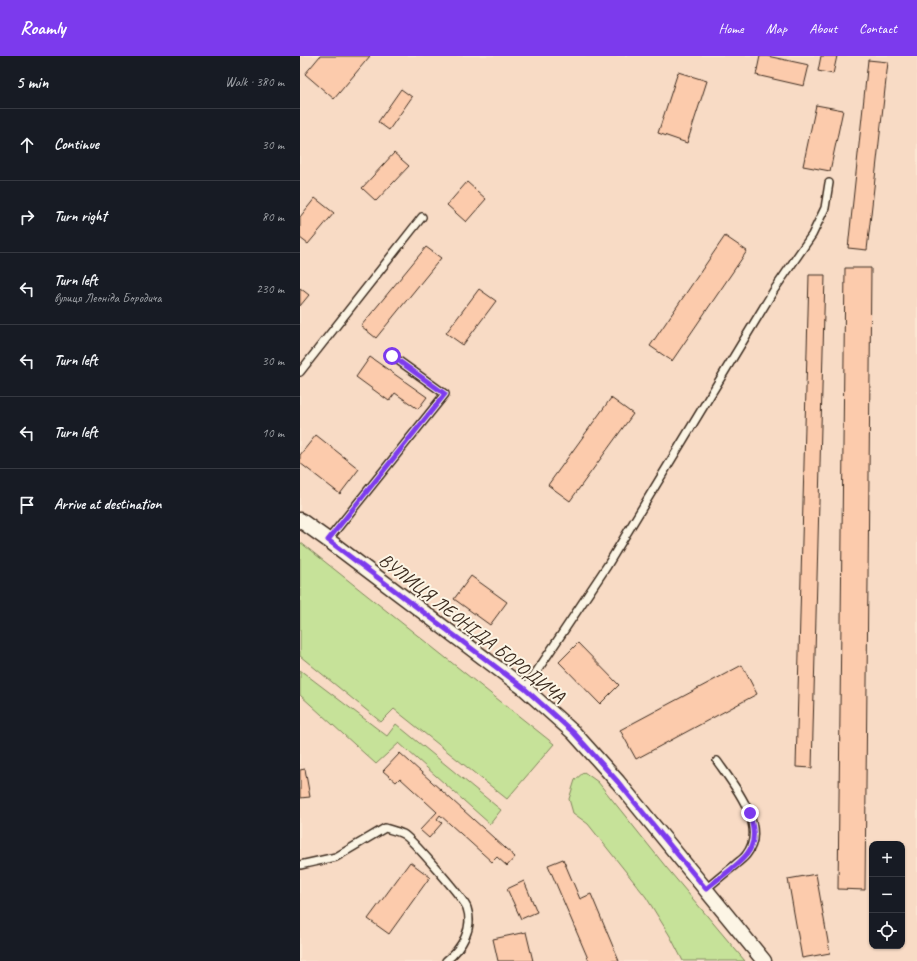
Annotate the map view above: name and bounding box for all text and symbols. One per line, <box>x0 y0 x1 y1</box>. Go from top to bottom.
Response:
text: Roamly <box>20 16 66 40</box>
text: Home <box>718 20 744 37</box>
text: Map <box>766 20 787 37</box>
text: About <box>809 20 837 37</box>
text: Contact <box>859 20 897 37</box>
text: 5 min <box>16 72 48 93</box>
text: Walk · 380 m <box>225 74 284 90</box>
icon: ahead <box>16 134 38 156</box>
text: Continue <box>54 135 99 154</box>
text: 30 m <box>262 137 284 153</box>
icon: right <box>16 206 38 228</box>
text: Turn right <box>54 207 107 226</box>
text: 80 m <box>262 209 284 225</box>
text: Turn left <box>54 271 97 290</box>
icon: left <box>16 278 38 300</box>
text: 230 m <box>256 281 284 297</box>
text: вулиця Леоніда Бородича <box>54 290 162 306</box>
route start <box>383 347 401 365</box>
icon: left <box>16 350 38 372</box>
text: Turn left <box>54 351 97 370</box>
text: 30 m <box>262 353 284 369</box>
icon: left <box>16 422 38 444</box>
text: Turn left <box>54 423 97 442</box>
text: 10 m <box>262 425 284 441</box>
icon: arrive <box>16 494 38 516</box>
text: Arrive at destination <box>54 495 161 514</box>
street label: ВУЛИЦЯ ЛЕОНІДА БОРОДИЧА <box>374 548 570 708</box>
route end <box>741 804 759 822</box>
map controls <box>869 841 905 949</box>
button: + <box>869 841 905 877</box>
button: − <box>869 877 905 913</box>
button: locate <box>869 913 905 949</box>

